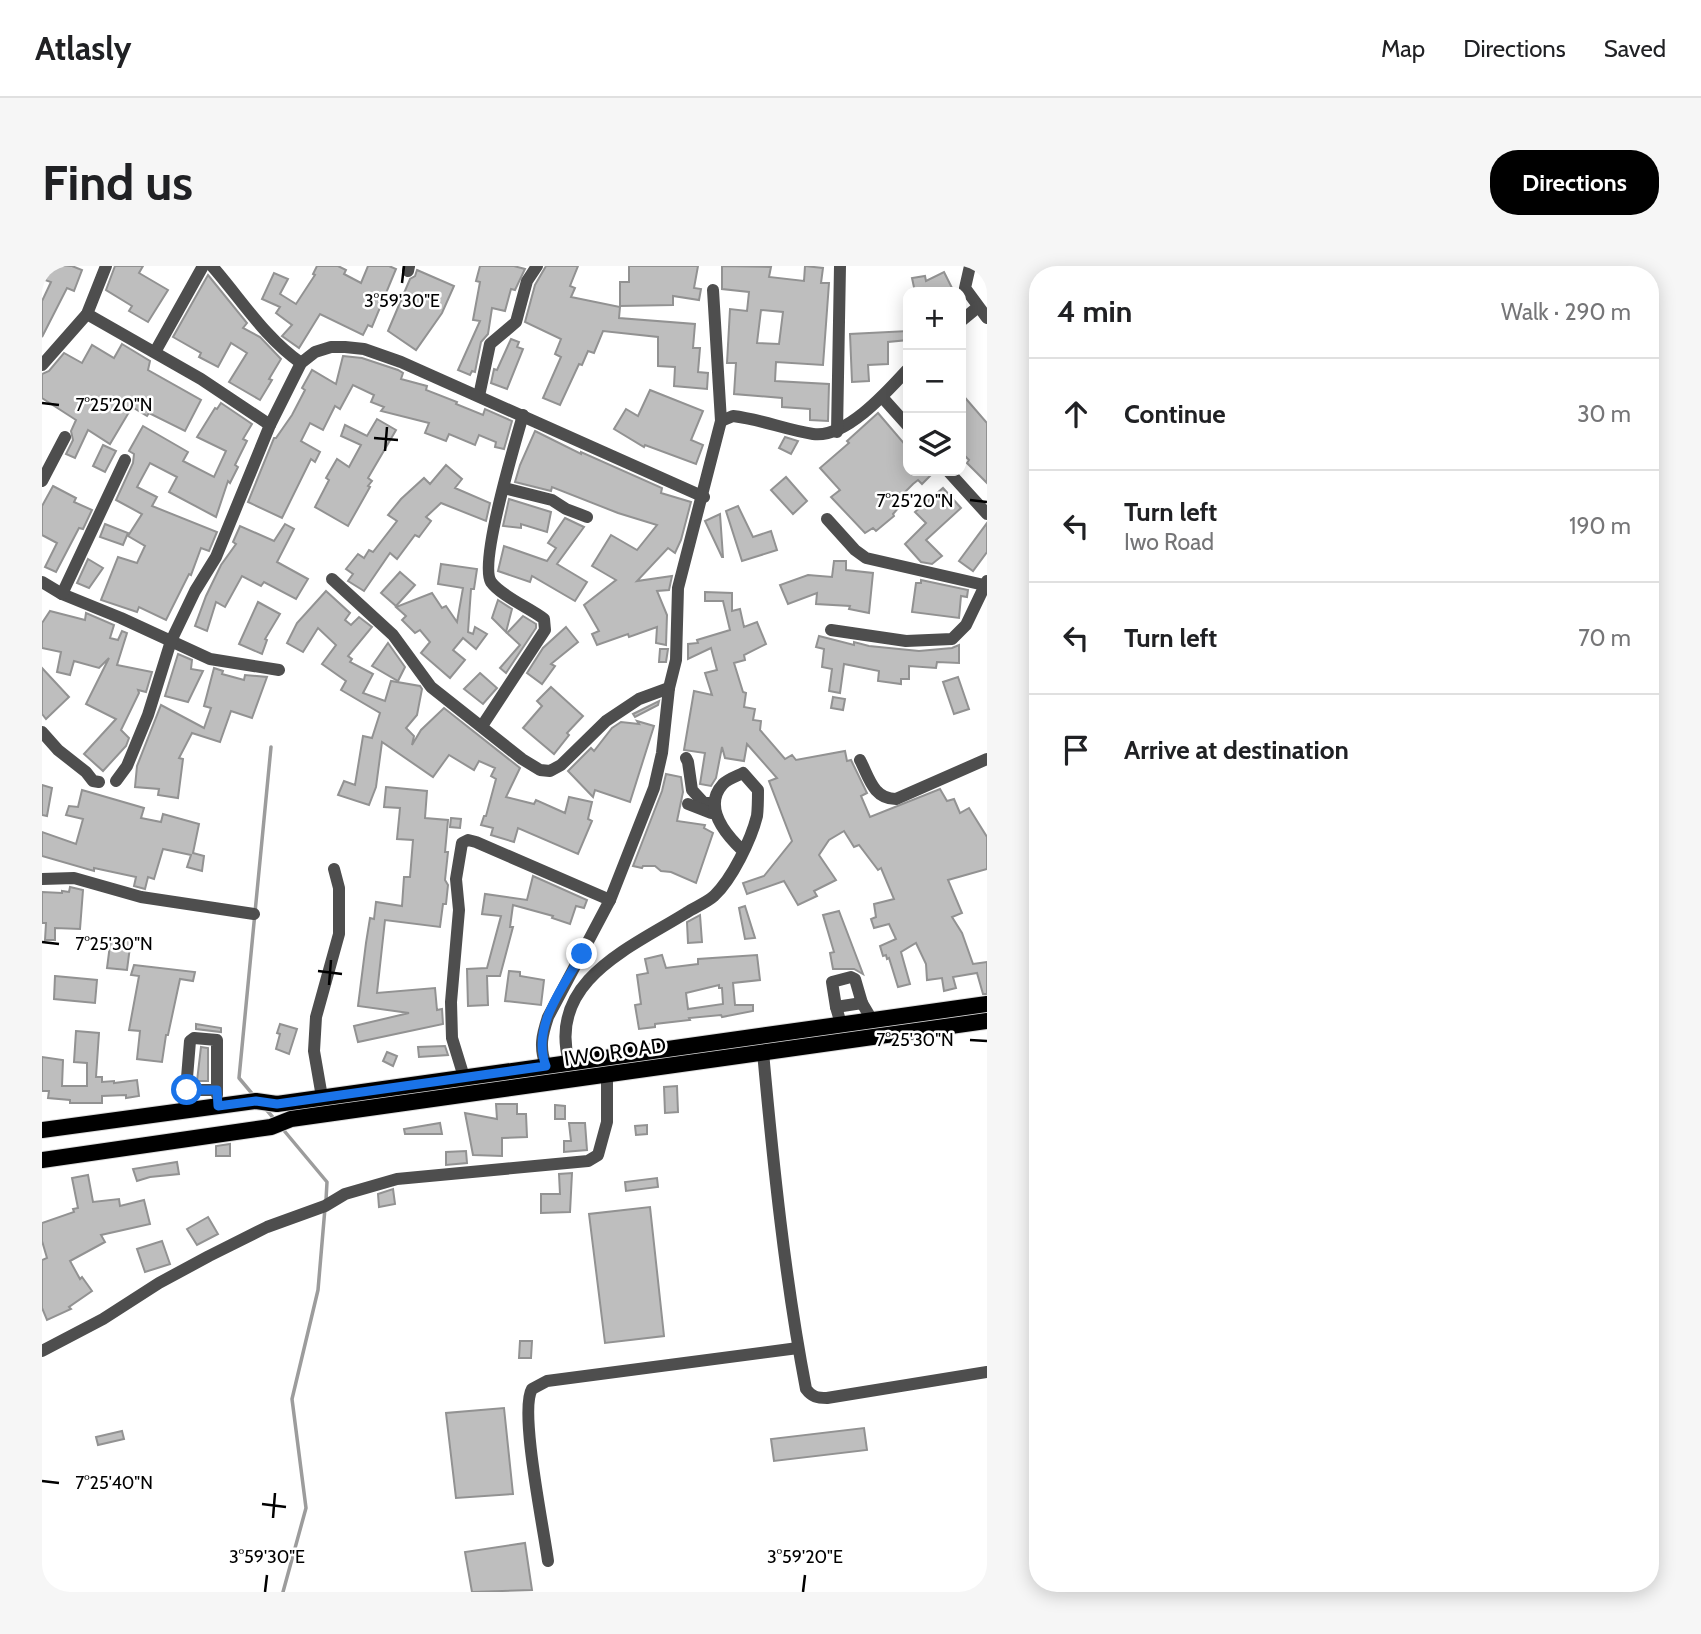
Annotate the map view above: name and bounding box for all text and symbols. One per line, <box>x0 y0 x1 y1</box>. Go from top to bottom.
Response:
text: Atlasly <box>35 28 132 68</box>
text: Map <box>1381 34 1425 63</box>
text: Directions <box>1463 34 1566 63</box>
text: Saved <box>1604 34 1666 63</box>
button: Directions <box>1490 150 1659 215</box>
text: Find us <box>42 153 193 212</box>
map controls <box>903 287 966 476</box>
button: + <box>903 287 966 350</box>
text: 3°59'30"E <box>364 290 440 312</box>
text: 4 min <box>1057 293 1132 330</box>
text: Walk · 290 m <box>1501 298 1631 326</box>
button: − <box>903 350 966 413</box>
text: 7°25'20"N <box>75 394 153 416</box>
icon: ahead <box>1057 395 1095 433</box>
text: Continue <box>1124 398 1226 430</box>
text: 30 m <box>1577 400 1631 428</box>
button: layers <box>903 413 966 476</box>
text: 7°25'20"N <box>876 490 954 512</box>
text: Turn left <box>1124 496 1217 528</box>
icon: left <box>1057 507 1095 545</box>
text: 190 m <box>1569 512 1631 540</box>
text: Iwo Road <box>1124 528 1214 556</box>
icon: left <box>1057 619 1095 657</box>
text: Turn left <box>1124 622 1217 654</box>
text: 70 m <box>1578 624 1631 652</box>
icon: arrive <box>1057 731 1095 769</box>
text: Arrive at destination <box>1124 734 1349 766</box>
text: 7°25'30"N <box>75 933 153 955</box>
route end <box>566 938 597 969</box>
text: 7°25'30"N <box>876 1029 954 1051</box>
street label: IWO ROAD <box>562 1032 668 1071</box>
route start <box>171 1074 202 1105</box>
text: 7°25'40"N <box>75 1472 153 1494</box>
text: 3°59'30"E <box>229 1546 305 1568</box>
text: 3°59'20"E <box>767 1546 843 1568</box>

